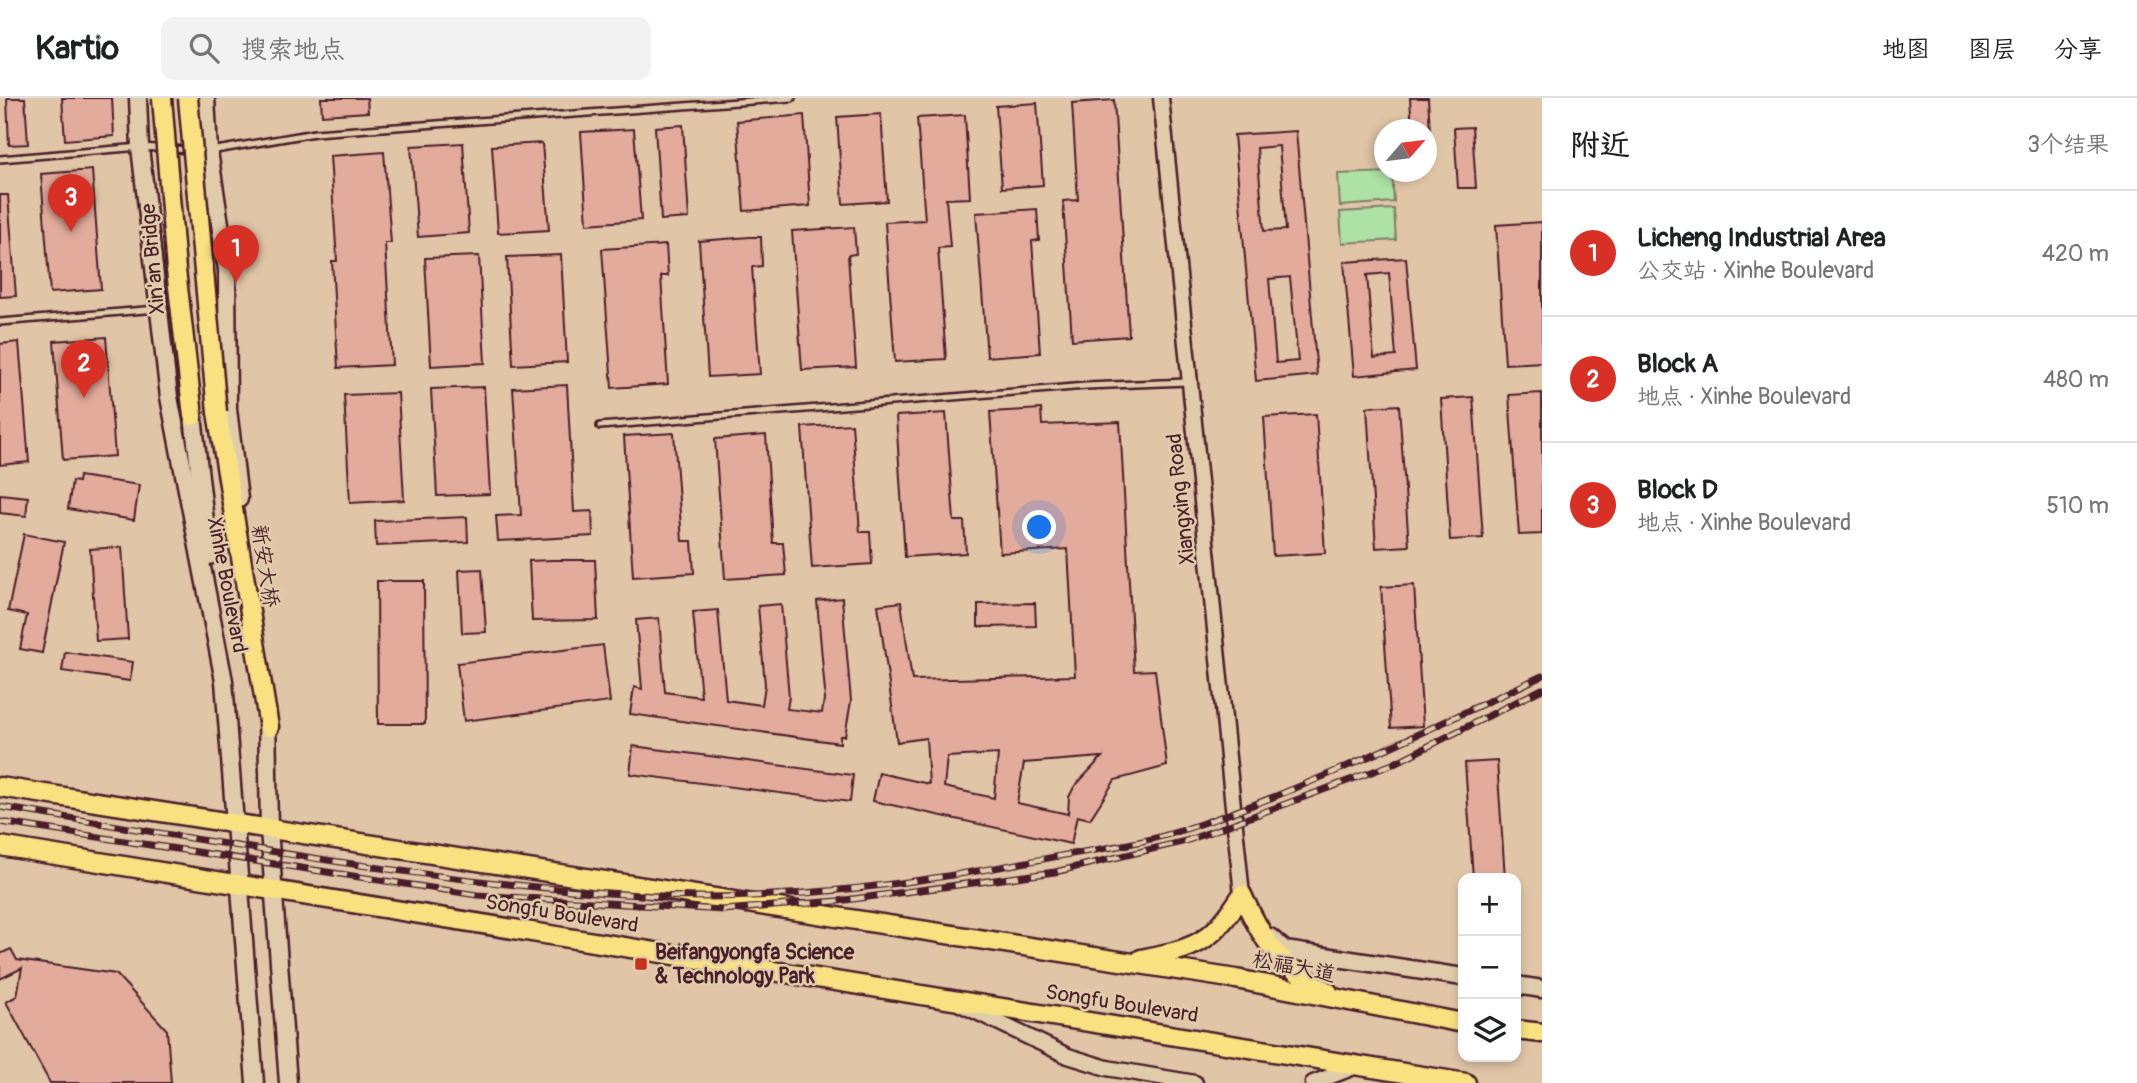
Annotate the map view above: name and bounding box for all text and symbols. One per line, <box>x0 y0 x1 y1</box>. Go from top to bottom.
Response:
search box <box>161 17 651 80</box>
text: Kartio <box>35 28 119 69</box>
icon: search <box>185 29 223 67</box>
text: 搜索地点 <box>241 34 345 66</box>
text: 地图 <box>1882 35 1930 64</box>
text: 图层 <box>1968 35 2016 64</box>
text: 分享 <box>2054 35 2102 64</box>
north arrow <box>1374 119 1437 182</box>
text: 附近 <box>1570 127 1630 164</box>
text: 3个结果 <box>2027 130 2109 159</box>
pin: 3 <box>48 174 94 232</box>
street label: Xin'an Bridge <box>135 202 171 316</box>
text: Licheng Industrial Area <box>1637 222 1886 254</box>
pin: 1 <box>213 225 259 283</box>
text: 1 <box>1589 239 1598 268</box>
text: 420 m <box>2042 239 2109 268</box>
text: 公交站 · Xinhe Boulevard <box>1637 256 1874 285</box>
pin: 2 <box>61 340 107 398</box>
text: Block A <box>1637 348 1718 380</box>
text: 2 <box>1587 365 1599 394</box>
text: 480 m <box>2043 365 2109 394</box>
text: 地点 · Xinhe Boulevard <box>1637 382 1851 411</box>
street label: Xiangxing Road <box>1161 432 1201 566</box>
text: Block D <box>1637 474 1718 506</box>
text: 3 <box>1587 491 1599 520</box>
text: 510 m <box>2046 491 2109 520</box>
text: 地点 · Xinhe Boulevard <box>1637 508 1851 537</box>
your location <box>1022 510 1056 544</box>
street label: Xinhe Boulevard <box>201 515 253 655</box>
street label: 新安大桥 <box>245 522 285 610</box>
map controls <box>1458 873 1521 1062</box>
button: + <box>1458 873 1521 936</box>
street label: Songfu Boulevard <box>484 889 640 939</box>
button: − <box>1458 936 1521 999</box>
place label: Beifangyongfa Science & Technology Park <box>655 939 855 990</box>
street label: 松福大道 <box>1250 946 1338 988</box>
marker: Beifangyongfa Science & Technology Park <box>633 956 649 972</box>
street label: Songfu Boulevard <box>1044 979 1200 1029</box>
button: layers <box>1458 999 1521 1062</box>

